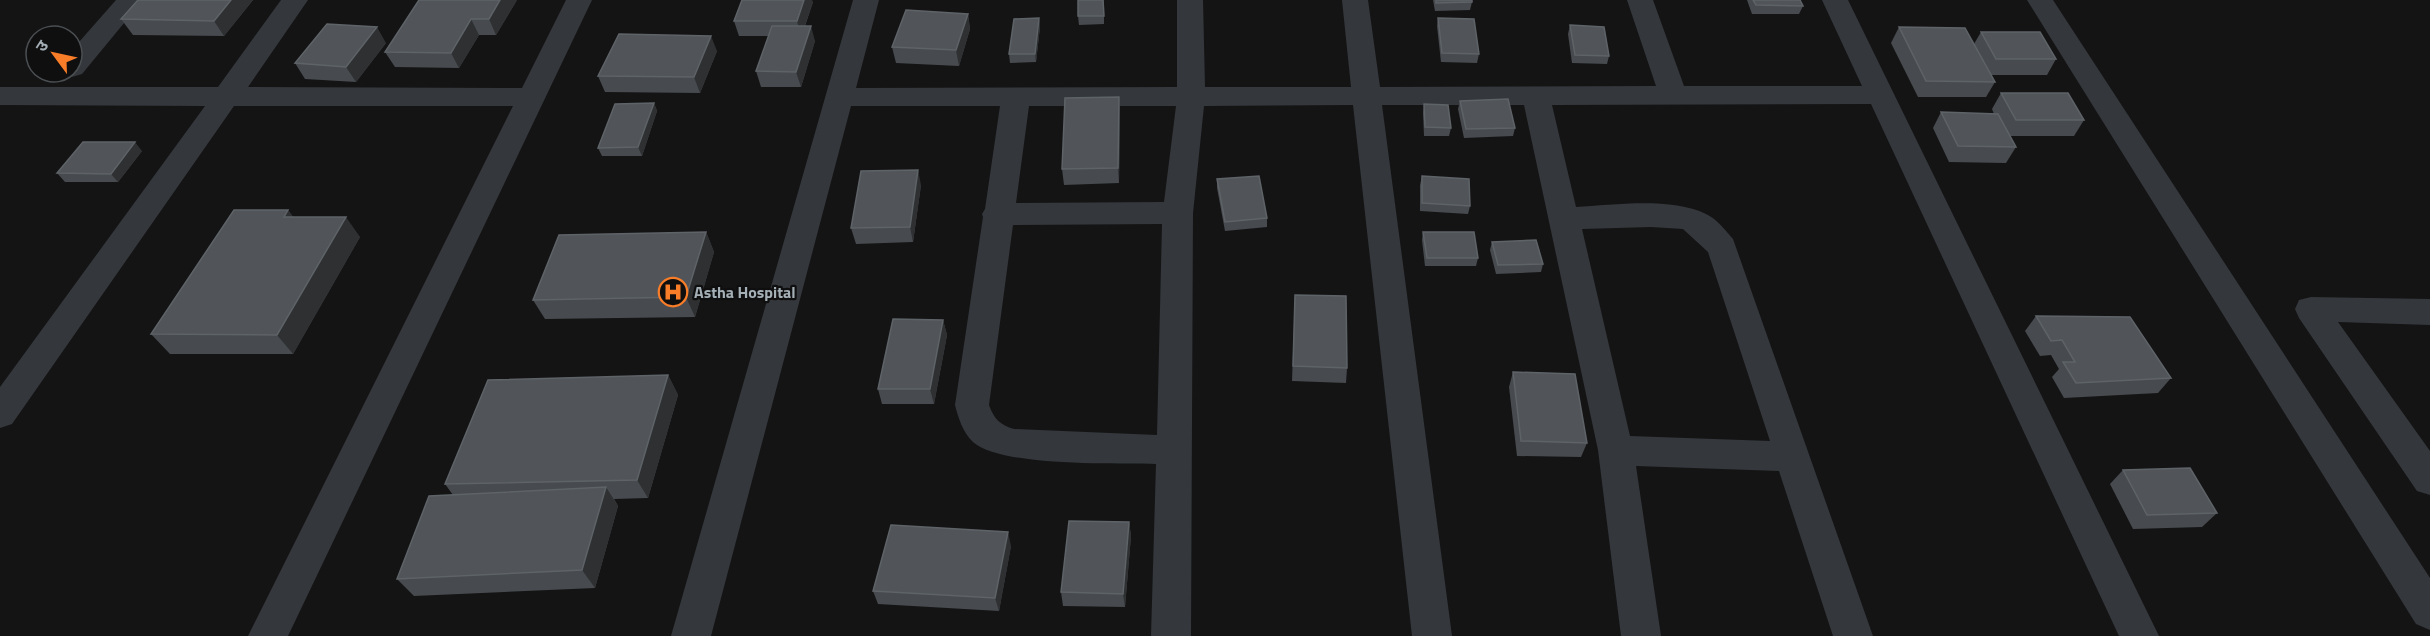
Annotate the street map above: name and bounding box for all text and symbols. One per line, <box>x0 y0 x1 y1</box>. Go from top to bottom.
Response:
north arrow <box>24 24 84 84</box>
text: उ <box>29 35 54 56</box>
hospital icon: Astha Hospital <box>657 276 689 308</box>
place label: Astha Hospital <box>694 280 796 304</box>

